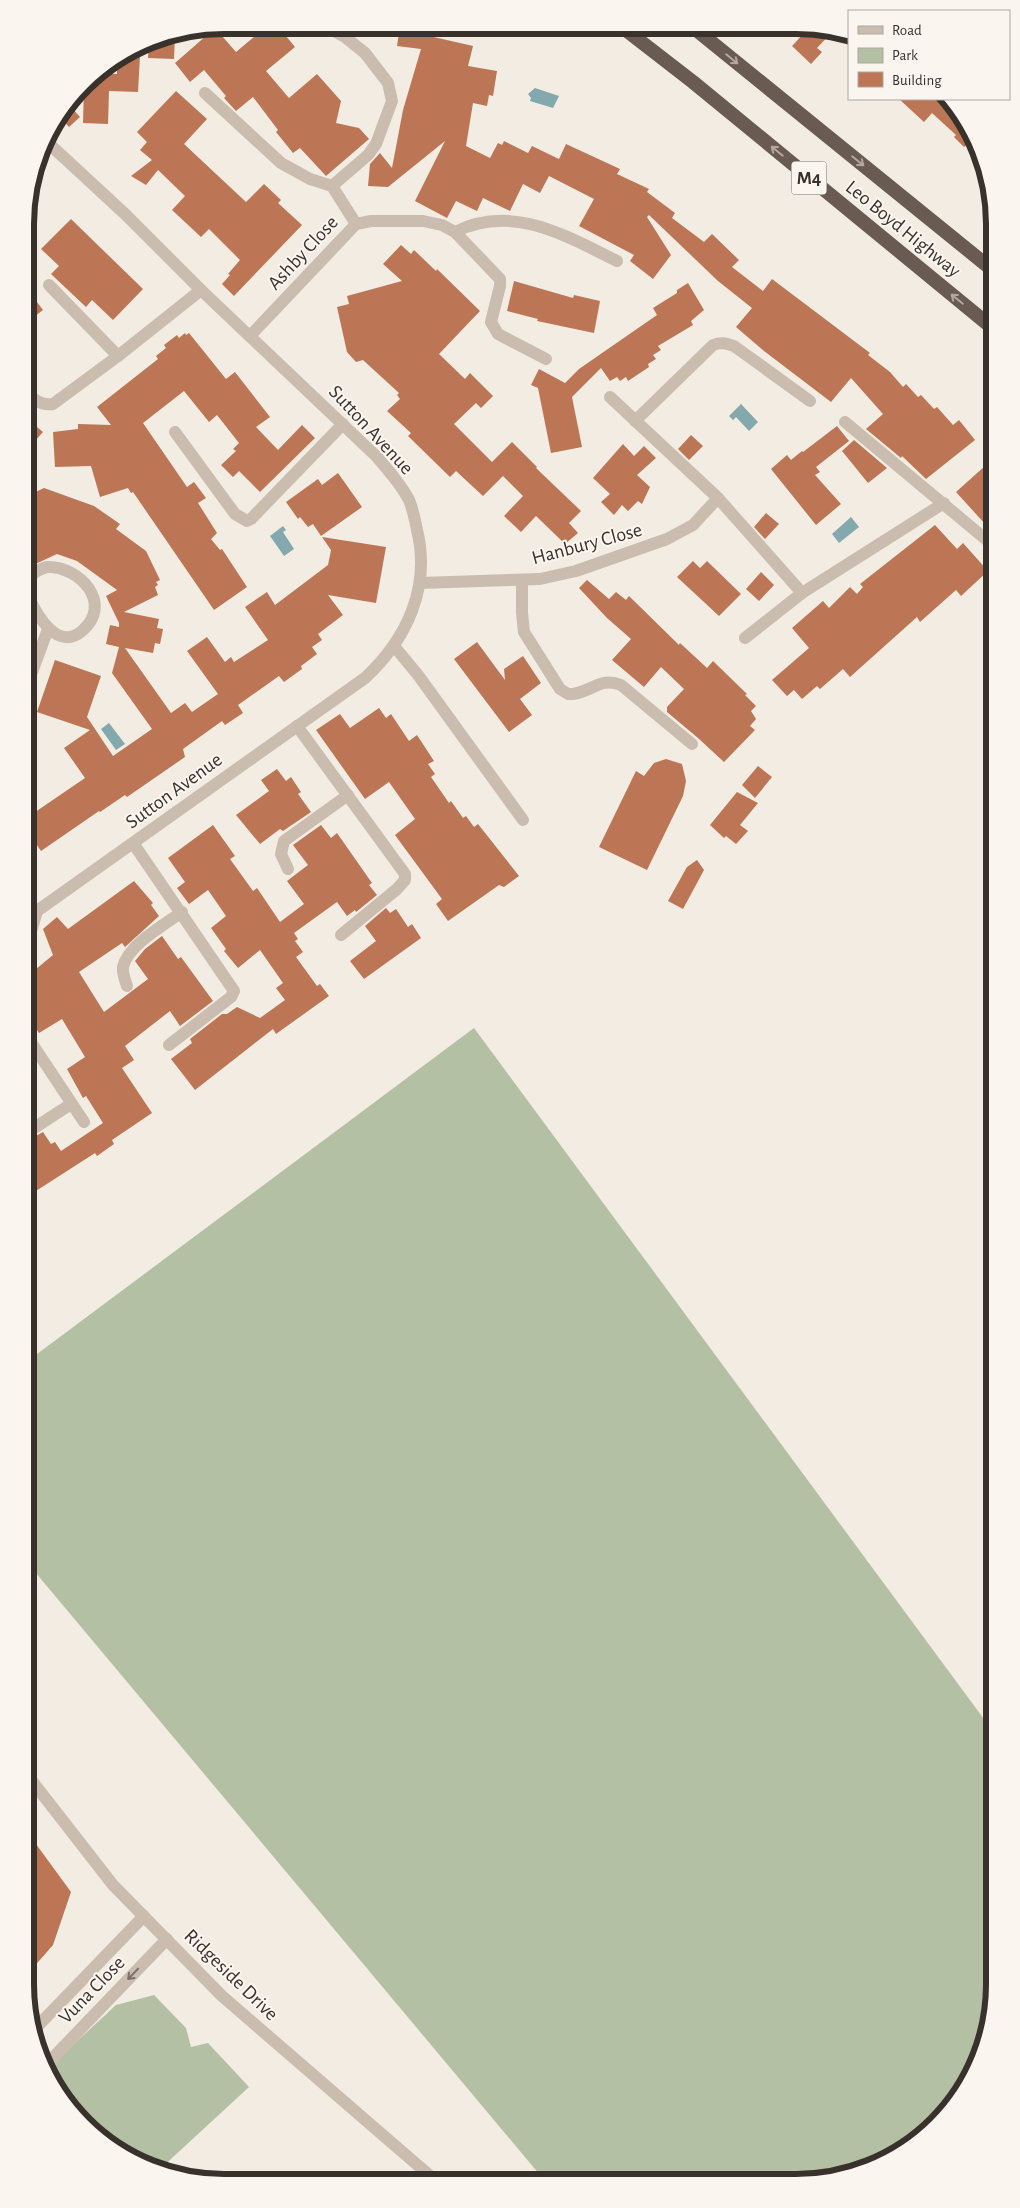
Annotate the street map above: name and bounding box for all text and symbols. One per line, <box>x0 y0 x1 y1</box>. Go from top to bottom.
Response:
legend <box>848 10 1010 100</box>
text: Road <box>892 23 922 38</box>
text: Park <box>892 48 918 63</box>
one-way arrow <box>725 53 738 64</box>
text: Building <box>892 73 942 88</box>
one-way arrow <box>771 146 784 157</box>
one-way arrow <box>851 156 864 167</box>
road number: M4 <box>792 162 826 194</box>
street label: Leo Boyd Highway <box>842 177 965 282</box>
street label: Ashby Close <box>264 212 342 294</box>
one-way arrow <box>951 293 964 304</box>
street label: Sutton Avenue <box>325 382 417 478</box>
street label: Hanbury Close <box>530 520 644 568</box>
street label: Sutton Avenue <box>122 750 226 832</box>
street label: Ridgeside Drive <box>180 1925 282 2025</box>
street label: Vuna Close <box>55 1953 129 2027</box>
one-way arrow <box>127 1968 139 1981</box>

